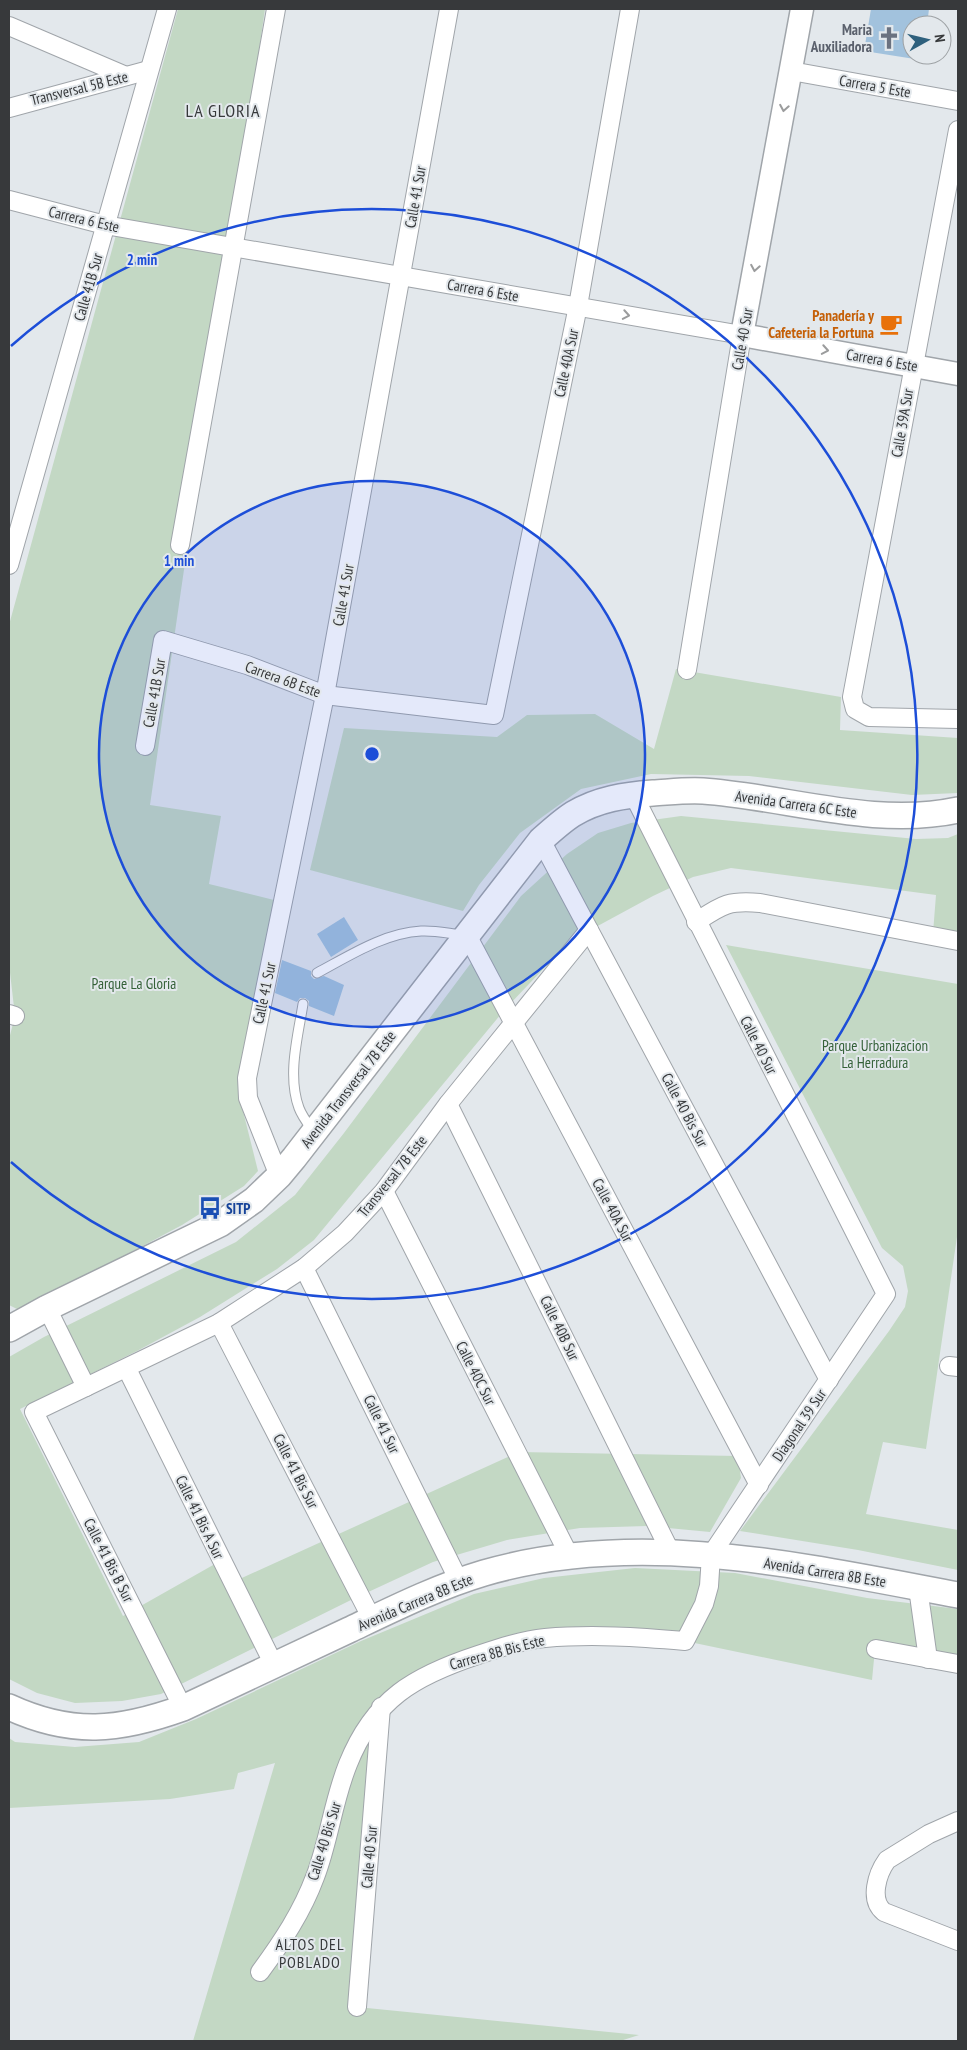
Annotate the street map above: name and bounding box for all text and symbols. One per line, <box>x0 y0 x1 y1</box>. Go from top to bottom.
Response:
north arrow <box>902 15 952 65</box>
place label: Maria Auxiliadora <box>810 20 872 56</box>
church icon: Maria Auxiliadora <box>876 25 902 51</box>
text: N <box>930 33 949 43</box>
street label: Transversal 5B Este <box>28 67 130 109</box>
street label: Carrera 5 Este <box>838 70 912 102</box>
district label: LA GLORIA <box>186 99 260 122</box>
one-way arrow <box>779 104 789 113</box>
street label: Calle 41 Sur <box>400 164 430 230</box>
street label: Carrera 6 Este <box>47 202 121 236</box>
street label: Calle 41B Sur <box>69 250 107 323</box>
text: 2 min <box>127 250 157 269</box>
one-way arrow <box>750 264 760 273</box>
street label: Carrera 6 Este <box>446 274 520 306</box>
street label: Calle 40 Sur <box>727 306 757 372</box>
place label: Panadería y Cafeteria la Fortuna <box>768 306 875 342</box>
one-way arrow <box>621 309 630 319</box>
cafe icon: Panadería y Cafeteria la Fortuna <box>878 311 904 337</box>
street label: Calle 40A Sur <box>549 326 583 399</box>
one-way arrow <box>820 344 829 354</box>
street label: Carrera 6 Este <box>845 344 919 376</box>
street label: Calle 39A Sur <box>887 386 918 459</box>
text: 1 min <box>164 551 194 570</box>
street label: Calle 41 Sur <box>328 562 358 628</box>
street label: Calle 41B Sur <box>139 656 170 729</box>
street label: Carrera 6B Este <box>243 657 323 701</box>
centre of rings <box>363 745 381 763</box>
street label: Avenida Carrera 6C Este <box>734 786 858 822</box>
street label: Calle 41 Sur <box>248 959 280 1026</box>
park label: Parque La Gloria <box>92 974 176 993</box>
street label: Calle 40 Sur <box>736 1013 782 1078</box>
street label: Avenida Transversal 7B Este <box>296 1027 400 1151</box>
park label: Parque Urbanizacion La Herradura <box>822 1036 928 1072</box>
street label: Calle 40 Bis Sur <box>658 1070 713 1151</box>
street label: Transversal 7B Este <box>353 1131 431 1221</box>
street label: Calle 40A Sur <box>588 1175 638 1246</box>
bus stop icon: SITP <box>197 1195 223 1221</box>
place label: SITP <box>226 1199 250 1218</box>
street label: Calle 40B Sur <box>536 1292 584 1364</box>
street label: Calle 40C Sur <box>452 1338 501 1409</box>
street label: Diagonal 39 Sur <box>768 1385 831 1465</box>
street label: Calle 41 Sur <box>360 1392 405 1457</box>
street label: Calle 41 Bis Sur <box>269 1430 323 1512</box>
street label: Calle 41 Bis A Sur <box>172 1472 229 1563</box>
street label: Calle 41 Bis B Sur <box>80 1515 139 1606</box>
street label: Avenida Carrera 8B Este <box>763 1553 887 1591</box>
street label: Avenida Carrera 8B Este <box>355 1569 475 1635</box>
street label: Carrera 8B Bis Este <box>447 1630 547 1674</box>
street label: Calle 40 Bis Sur <box>303 1798 345 1883</box>
street label: Calle 40 Sur <box>357 1824 381 1889</box>
district label: ALTOS DEL POBLADO <box>275 1934 345 1972</box>

